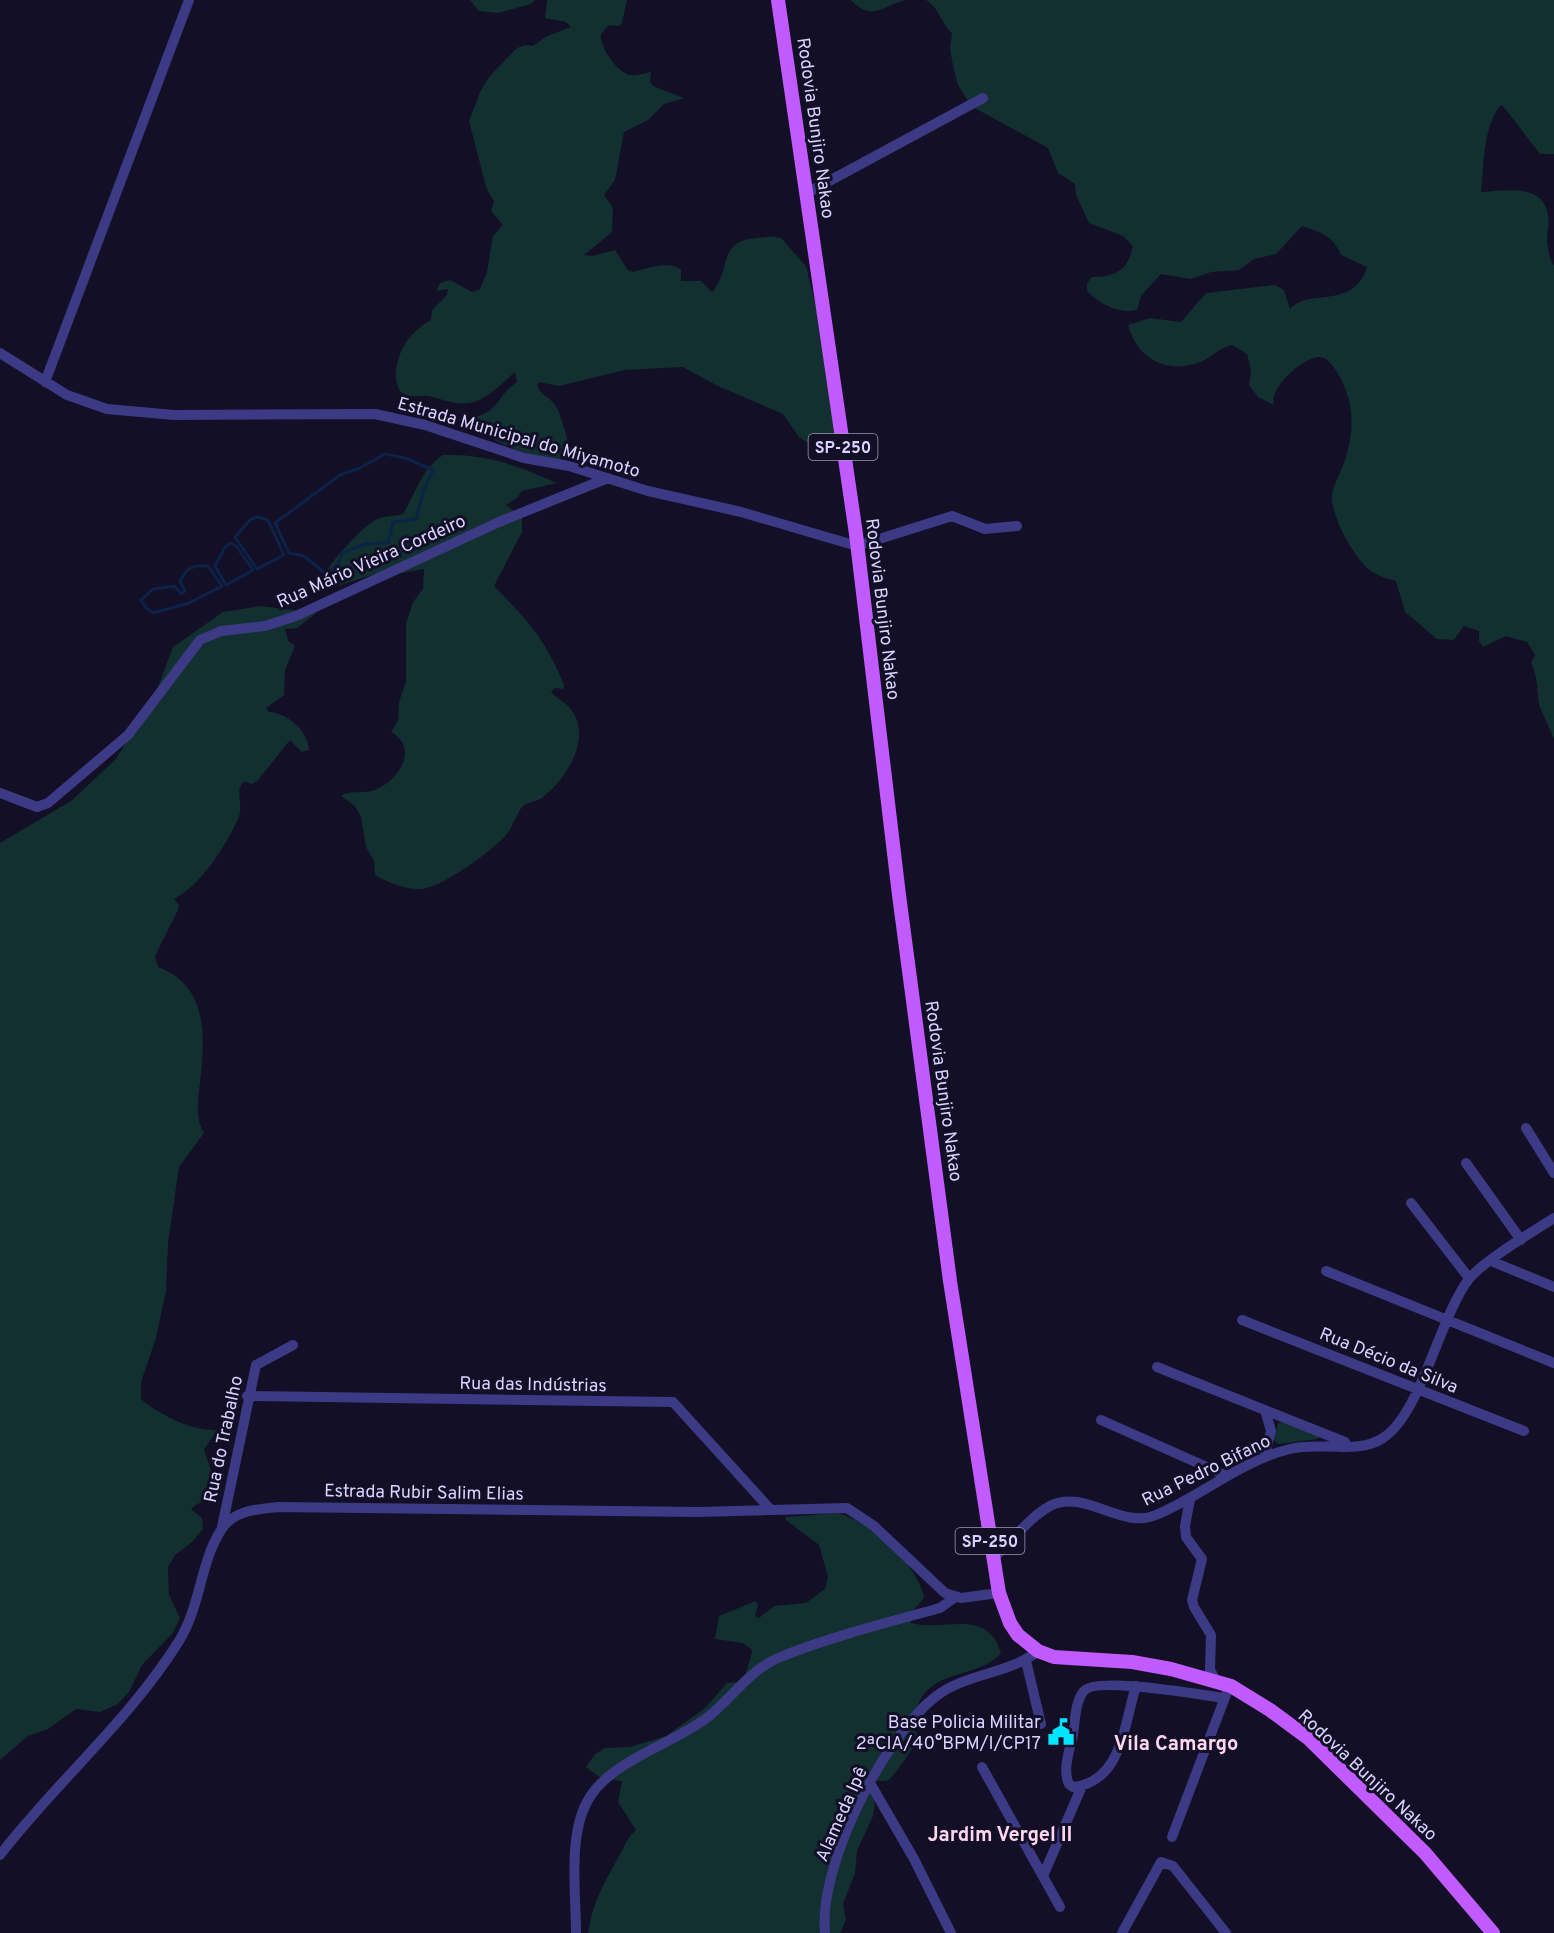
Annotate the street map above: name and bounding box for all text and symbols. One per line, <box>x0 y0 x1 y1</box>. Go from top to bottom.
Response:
street label: Rodovia Bunjiro Nakao <box>790 36 839 220</box>
street label: Estrada Municipal do Miyamoto <box>395 393 642 484</box>
road number: SP-250 <box>808 434 878 460</box>
street label: Rua Mário Vieira Cordeiro <box>273 510 470 615</box>
street label: Rodovia Bunjiro Nakao <box>859 517 904 701</box>
street label: Rodovia Bunjiro Nakao <box>918 999 967 1183</box>
street label: Rua Décio da Silva <box>1316 1323 1461 1400</box>
street label: Rua das Indústrias <box>459 1373 607 1398</box>
street label: Rua do Trabalho <box>200 1374 249 1505</box>
street label: Rua Pedro Bifano <box>1138 1430 1275 1512</box>
street label: Estrada Rubir Salim Elias <box>324 1480 524 1507</box>
road number: SP-250 <box>956 1528 1024 1554</box>
street label: Rodovia Bunjiro Nakao <box>1292 1705 1442 1847</box>
place label: Base Policia Militar 2ªCIA/40°BPM/I/CP17 <box>856 1712 1041 1756</box>
public building icon: Base Policia Militar 2ªCIA/40°BPM/I/CP17 <box>1046 1717 1076 1747</box>
district label: Vila Camargo <box>1114 1732 1238 1758</box>
street label: Alameda Ipê <box>811 1764 873 1866</box>
district label: Jardim Vergel II <box>927 1823 1073 1849</box>

